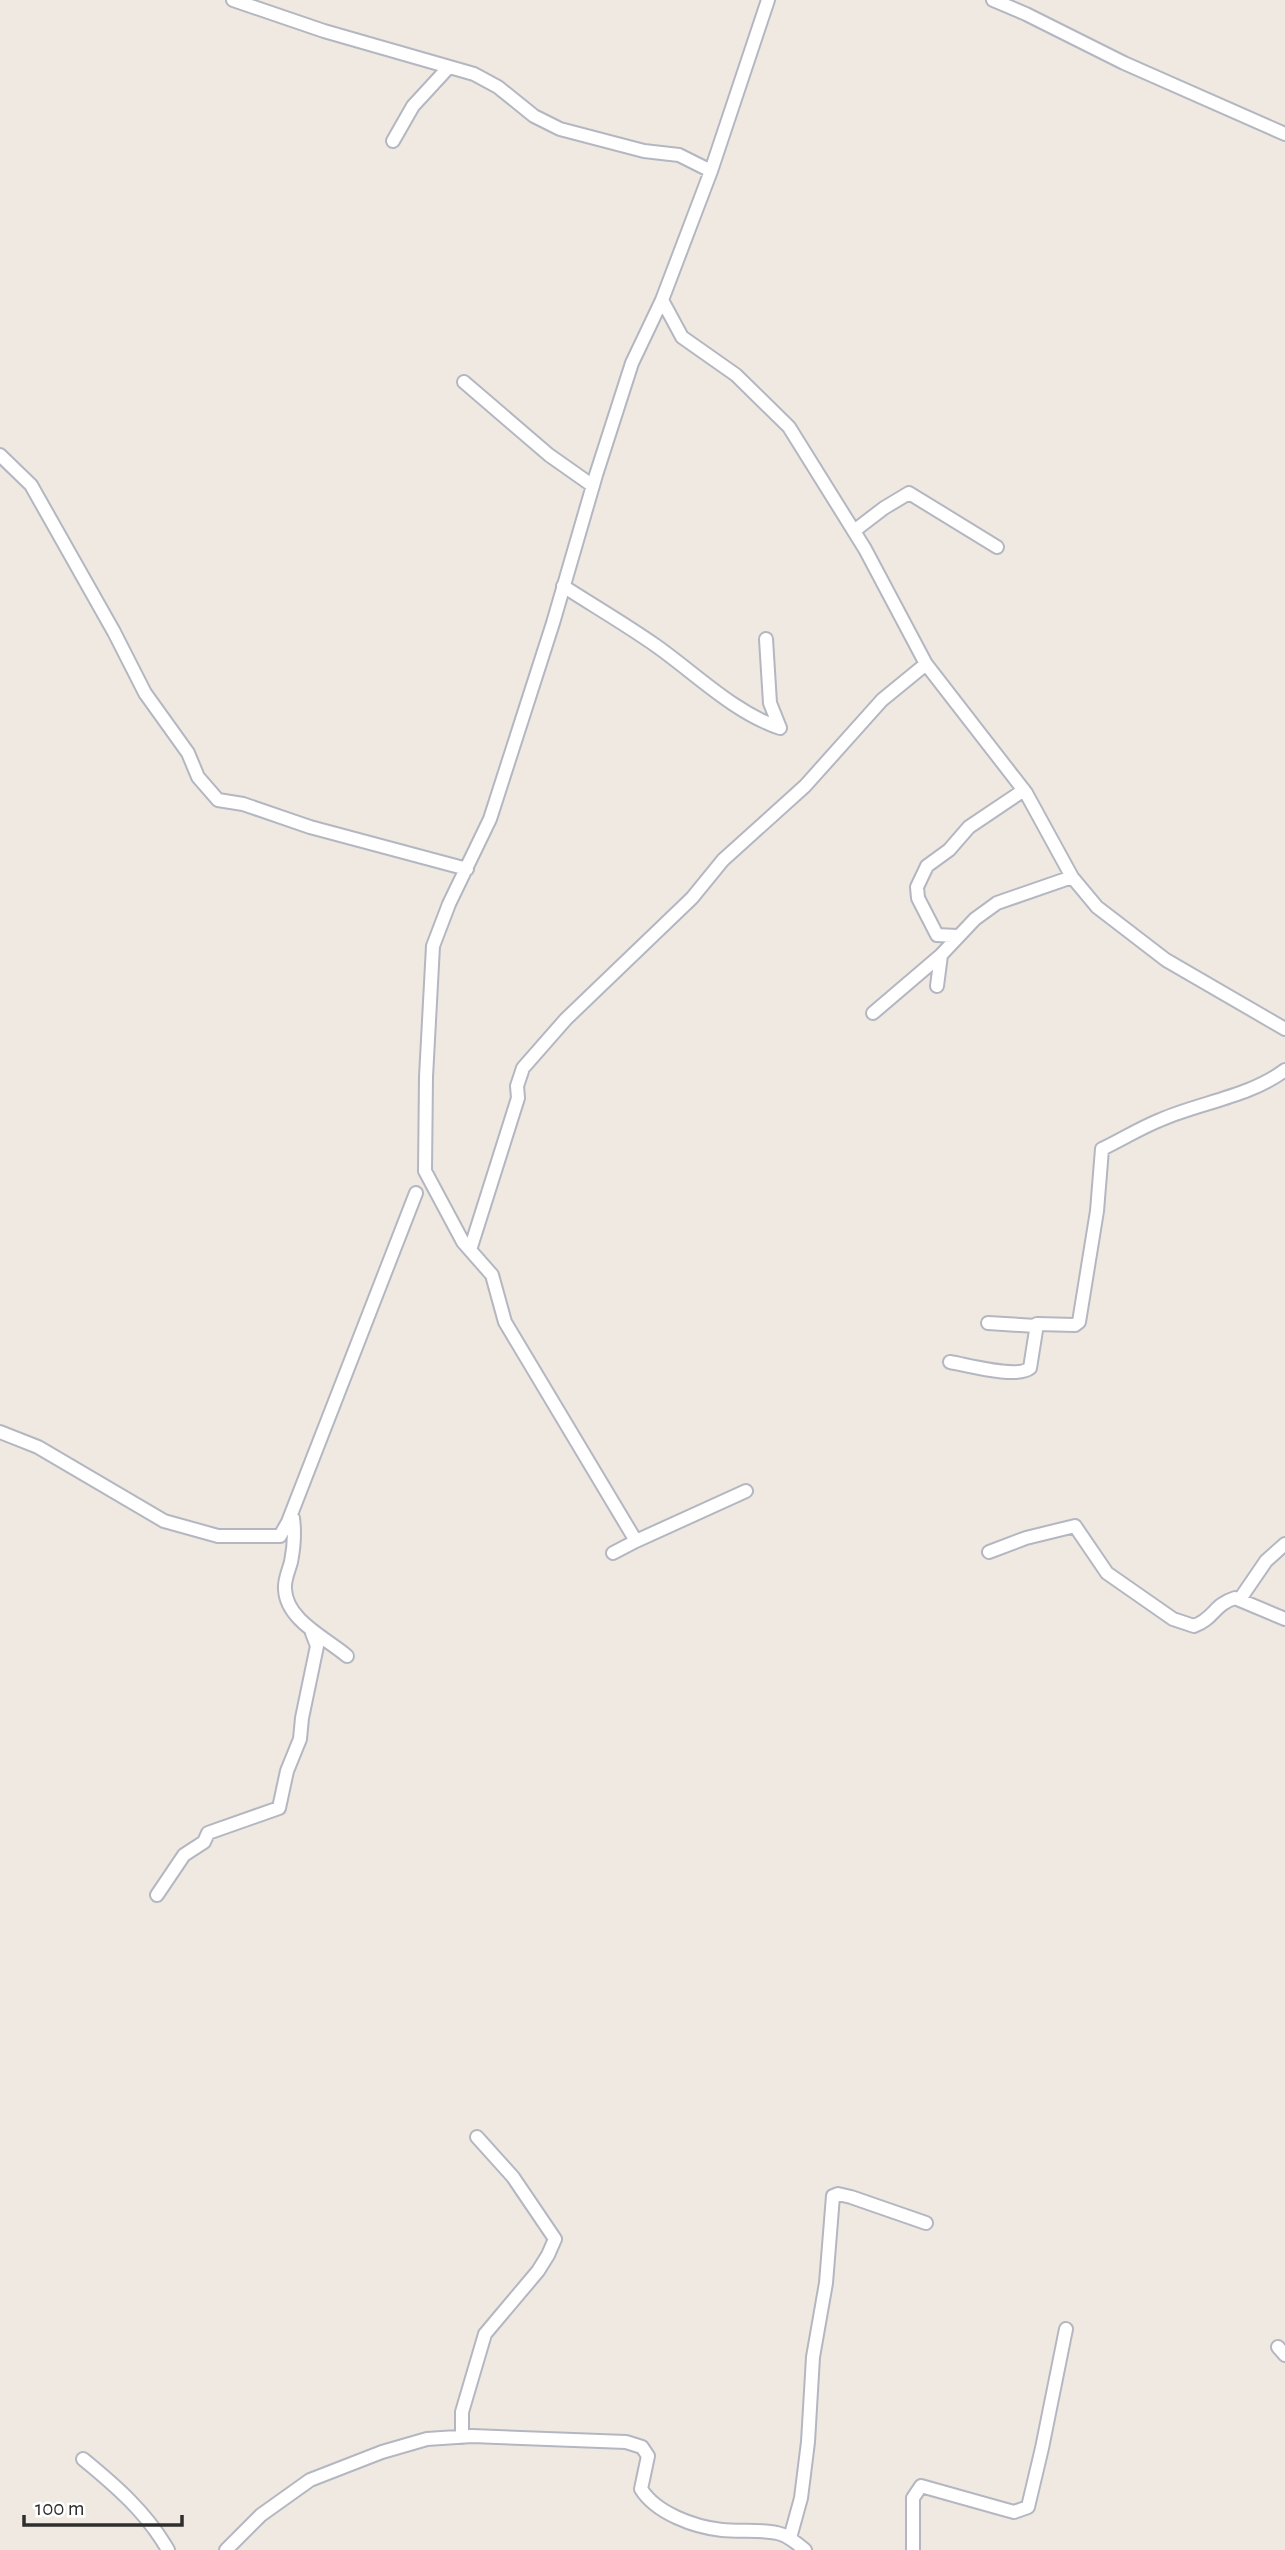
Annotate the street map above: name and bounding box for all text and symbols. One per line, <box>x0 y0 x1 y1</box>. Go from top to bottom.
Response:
scale bar <box>24 2484 182 2528</box>
text: 100 m <box>35 2498 85 2519</box>

